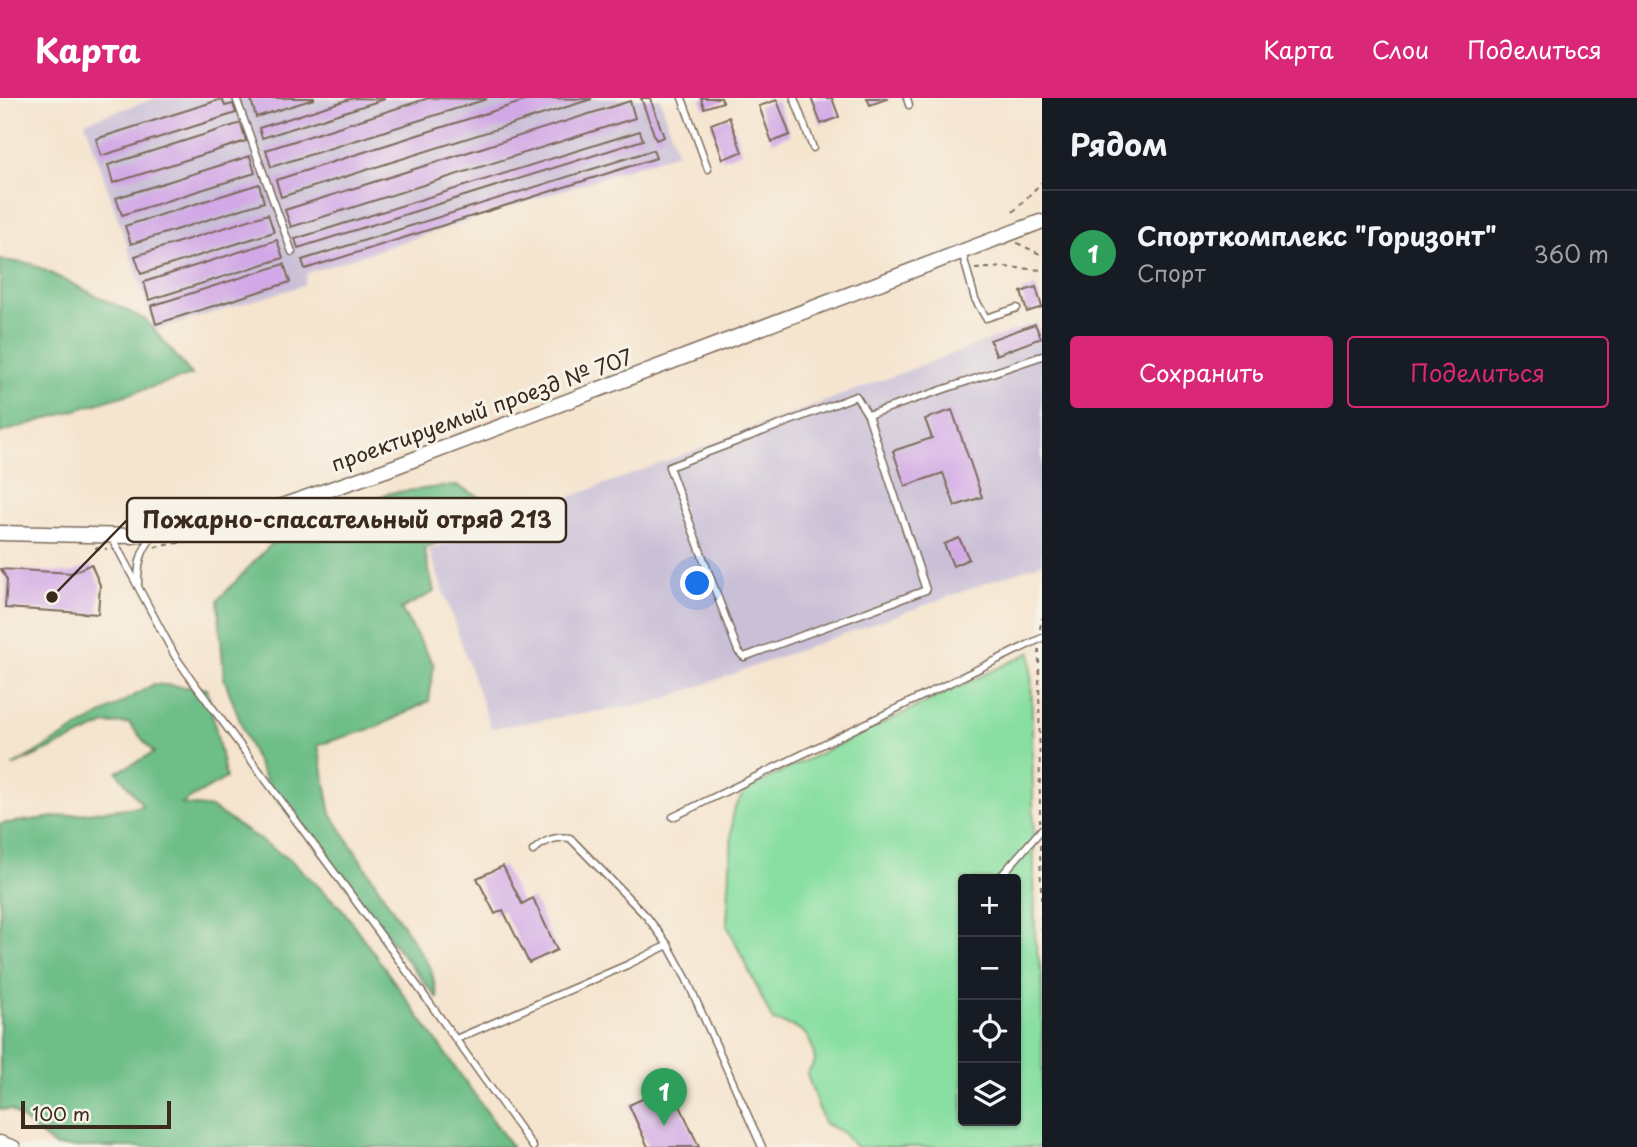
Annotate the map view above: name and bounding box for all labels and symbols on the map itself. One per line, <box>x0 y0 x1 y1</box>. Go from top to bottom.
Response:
street label: проектируемый проезд № 707 <box>326 339 637 479</box>
callout: Пожарно-спасательный отряд 213 <box>127 498 566 542</box>
text: Пожарно-спасательный отряд 213 <box>142 501 552 536</box>
your location <box>680 566 714 600</box>
pin: 1 <box>641 1068 687 1126</box>
scale bar <box>21 1098 172 1130</box>

